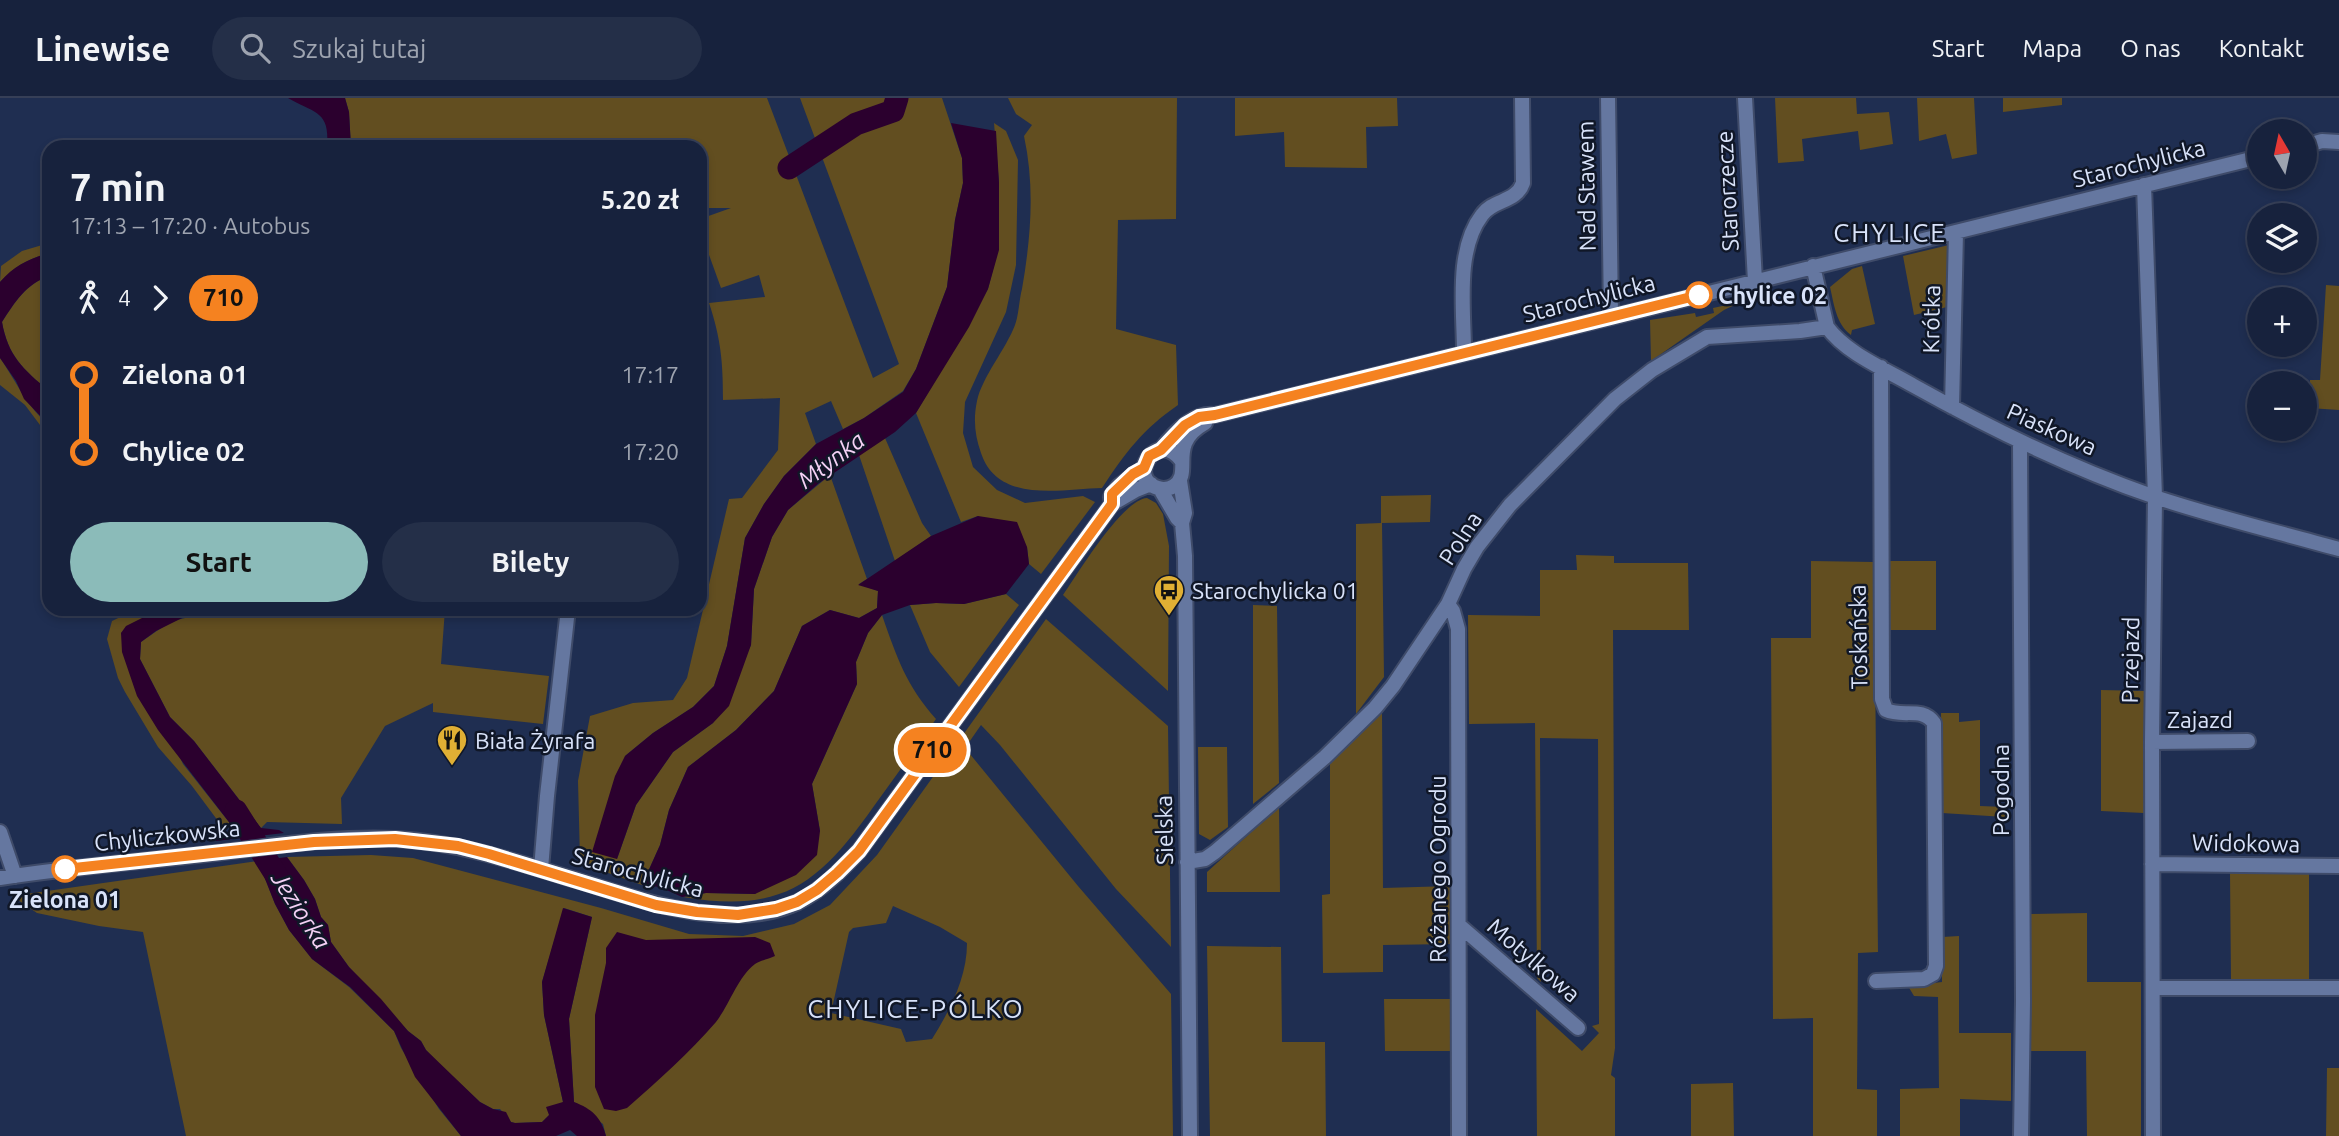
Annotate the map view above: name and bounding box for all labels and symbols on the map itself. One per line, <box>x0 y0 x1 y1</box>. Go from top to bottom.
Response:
north arrow <box>2247 119 2317 189</box>
street label: Nad Stawem <box>1572 121 1600 251</box>
street label: Starorzecze <box>1711 130 1743 252</box>
street label: Starochylicka <box>2070 134 2208 192</box>
district label: CHYLICE <box>1833 218 1947 247</box>
street label: Starochylicka <box>1520 269 1658 327</box>
marker: Chylice 02 <box>1686 282 1712 308</box>
place label: Chylice 02 <box>1718 283 1827 308</box>
street label: Krótka <box>1918 284 1944 354</box>
street label: Piaskowa <box>2003 398 2101 460</box>
water label: Młynka <box>792 426 870 494</box>
street label: Polna <box>1434 507 1486 569</box>
bus stop icon: Starochylicka 01 <box>1152 573 1186 617</box>
place label: Starochylicka 01 <box>1192 578 1359 603</box>
street label: Toskańska <box>1845 584 1871 690</box>
street label: Przejazd <box>2117 616 2143 704</box>
street label: Zajazd <box>2167 707 2233 732</box>
restaurant icon: Biała Żyrafa <box>435 723 469 767</box>
line badge: 710 <box>892 727 972 773</box>
place label: Biała Żyrafa <box>475 728 595 753</box>
street label: Pogodna <box>1988 744 2013 836</box>
street label: Różanego Ogrodu <box>1425 775 1450 963</box>
street label: Sielska <box>1151 795 1177 865</box>
street label: Chyliczkowska <box>93 815 241 855</box>
street label: Widokowa <box>2192 830 2300 856</box>
street label: Starochylicka <box>569 842 707 902</box>
marker: Zielona 01 <box>52 856 78 882</box>
water label: Jeziorka <box>265 865 336 954</box>
place label: Zielona 01 <box>9 887 121 912</box>
street label: Motylkowa <box>1483 913 1585 1007</box>
district label: CHYLICE-PÓLKO <box>807 994 1025 1023</box>

